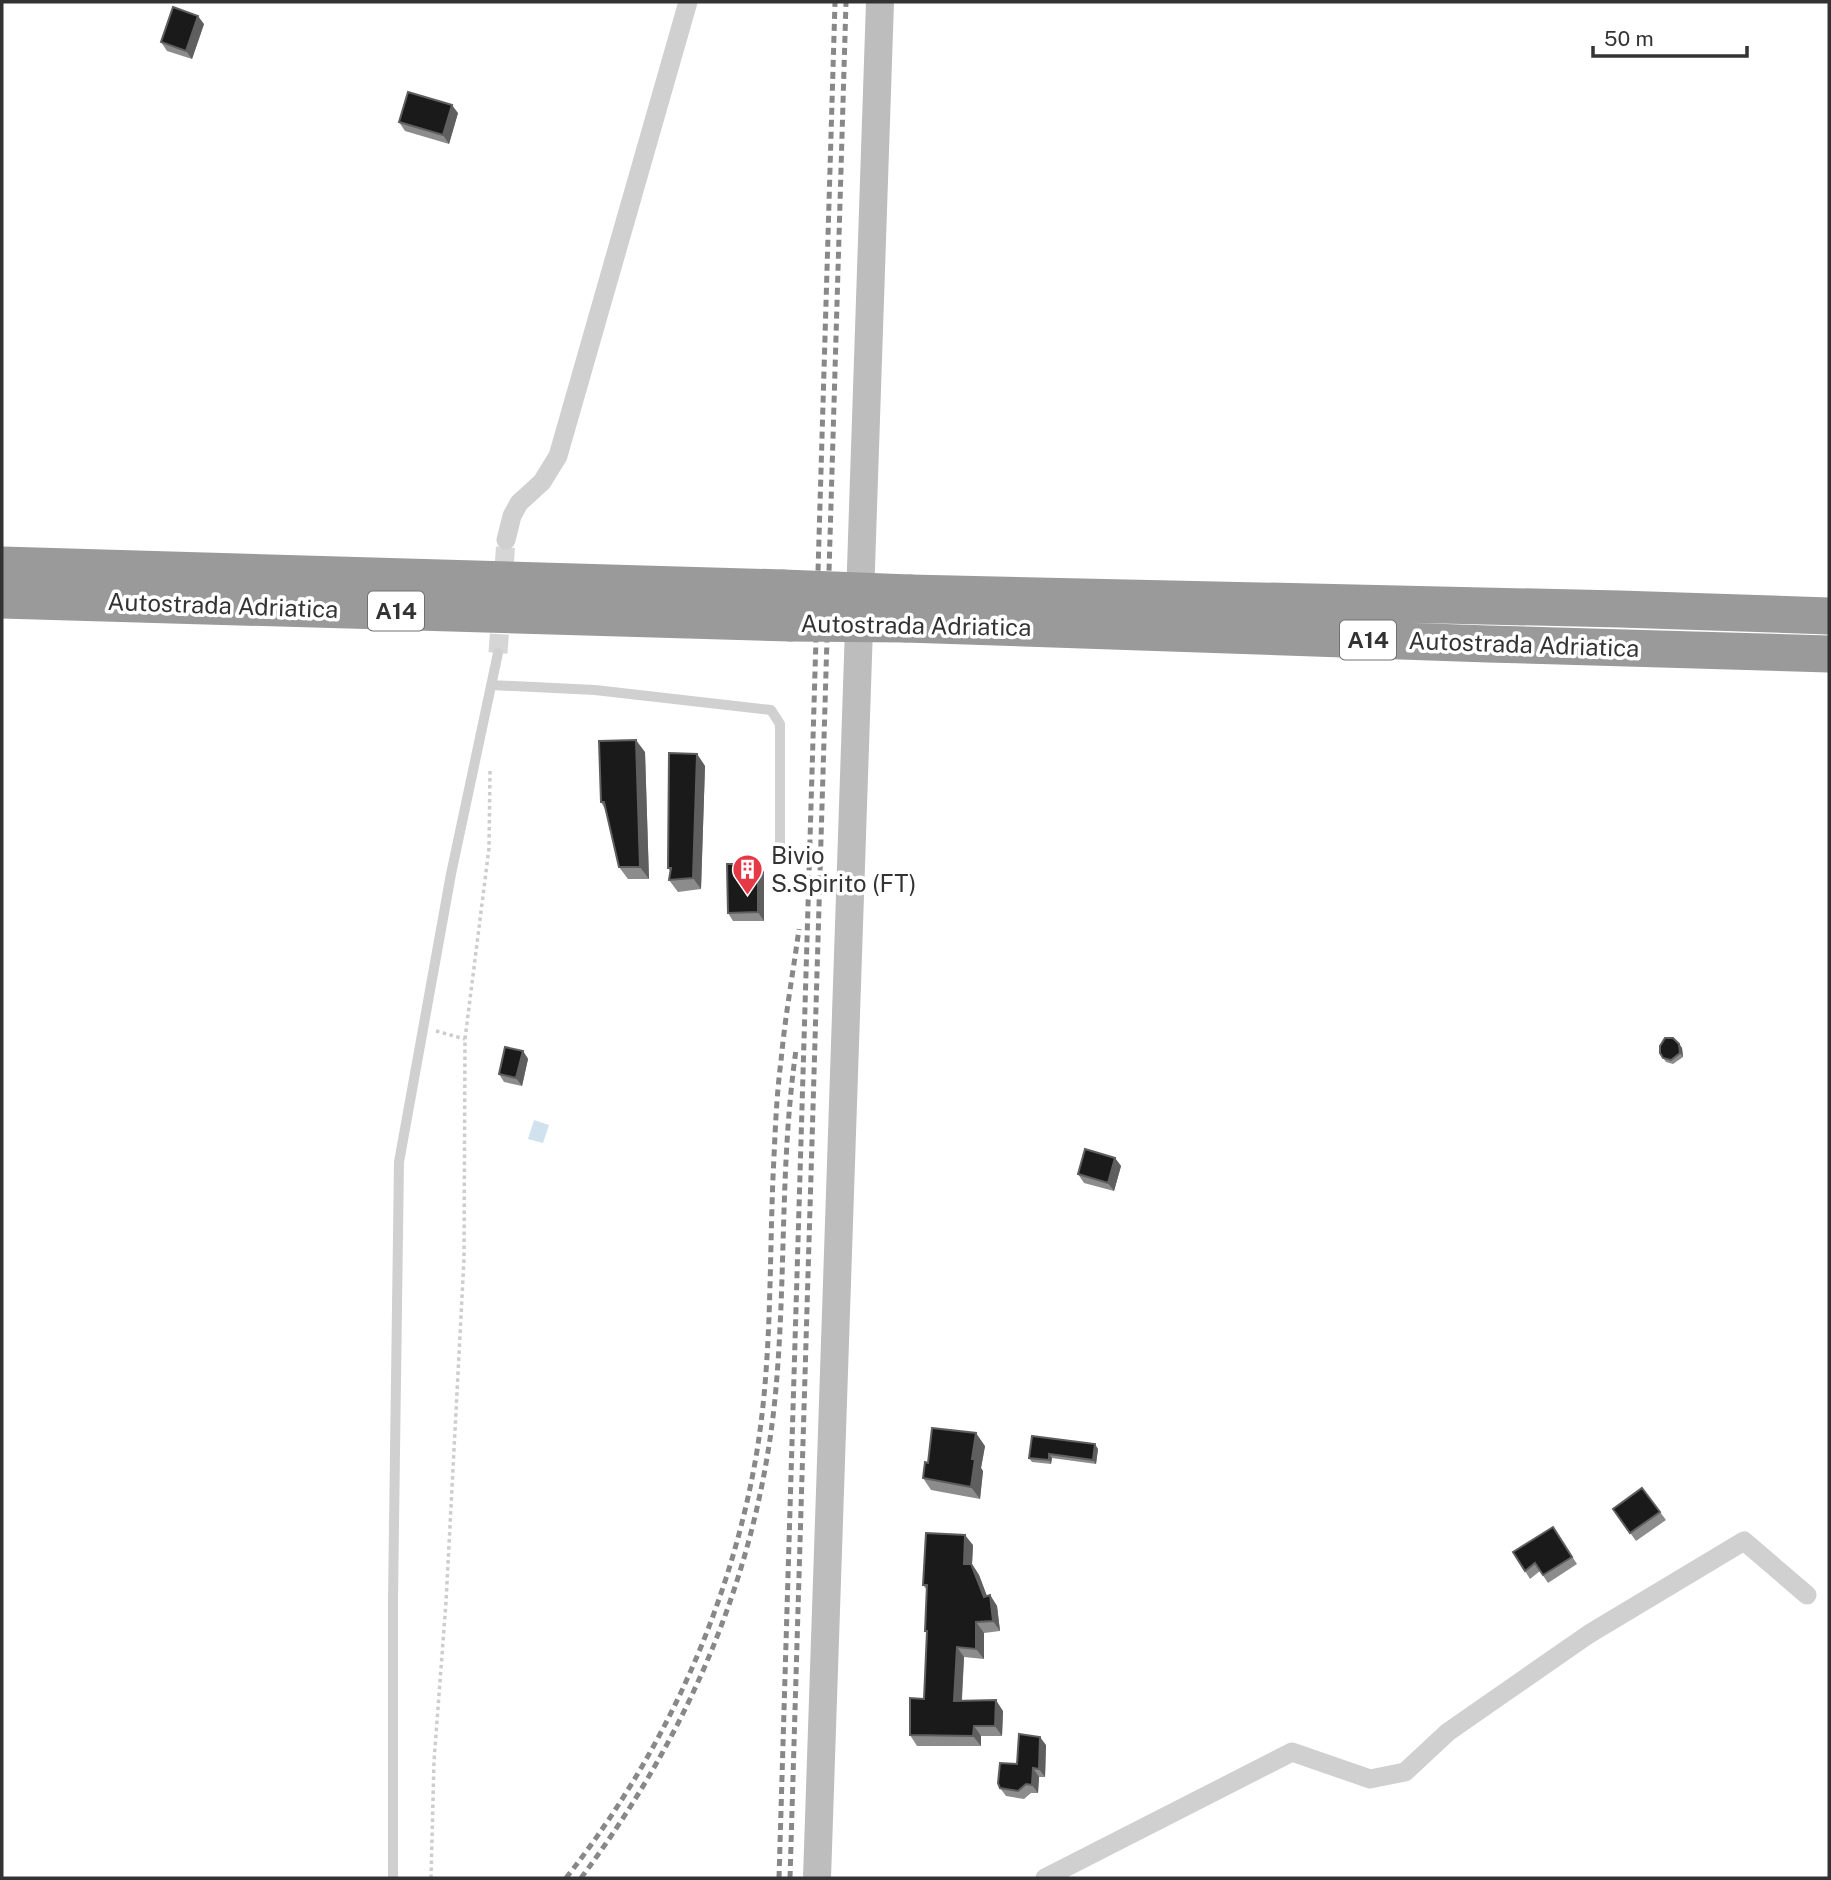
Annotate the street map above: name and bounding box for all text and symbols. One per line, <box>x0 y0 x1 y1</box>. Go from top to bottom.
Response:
scale bar <box>1593 14 1747 58</box>
text: 50 m <box>1604 26 1654 51</box>
street label: Autostrada Adriatica <box>107 587 339 623</box>
road number: A14 <box>368 592 424 631</box>
street label: Autostrada Adriatica <box>800 609 1032 641</box>
road number: A14 <box>1340 620 1396 660</box>
street label: Autostrada Adriatica <box>1408 626 1640 662</box>
place label: Bivio S.Spirito (FT) <box>771 841 916 897</box>
building icon: Bivio S.Spirito (FT) <box>731 853 765 897</box>

